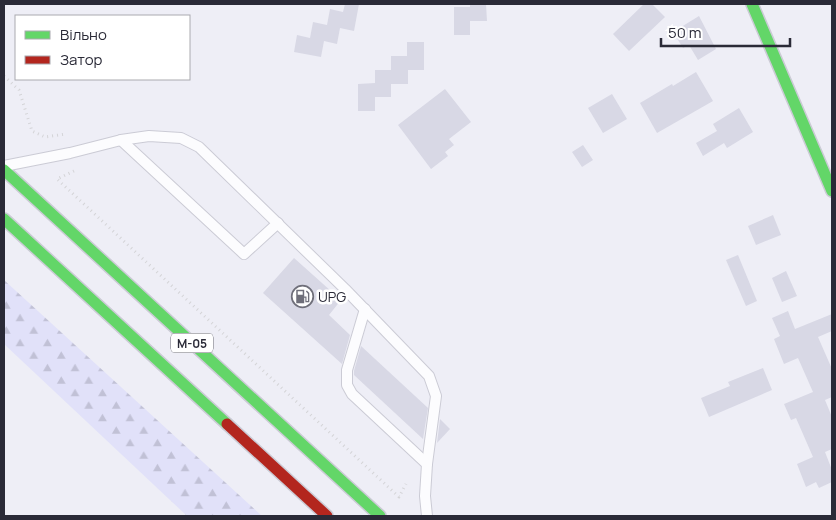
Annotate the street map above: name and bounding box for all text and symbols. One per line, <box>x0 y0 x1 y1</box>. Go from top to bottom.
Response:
legend <box>15 15 190 80</box>
scale bar <box>661 15 790 47</box>
text: 50 m <box>668 22 702 43</box>
text: Вільно <box>60 24 107 45</box>
text: Затор <box>60 49 103 70</box>
fuel station icon: UPG <box>290 284 314 308</box>
place label: UPG <box>318 287 346 306</box>
road number: М-05 <box>171 333 213 352</box>

